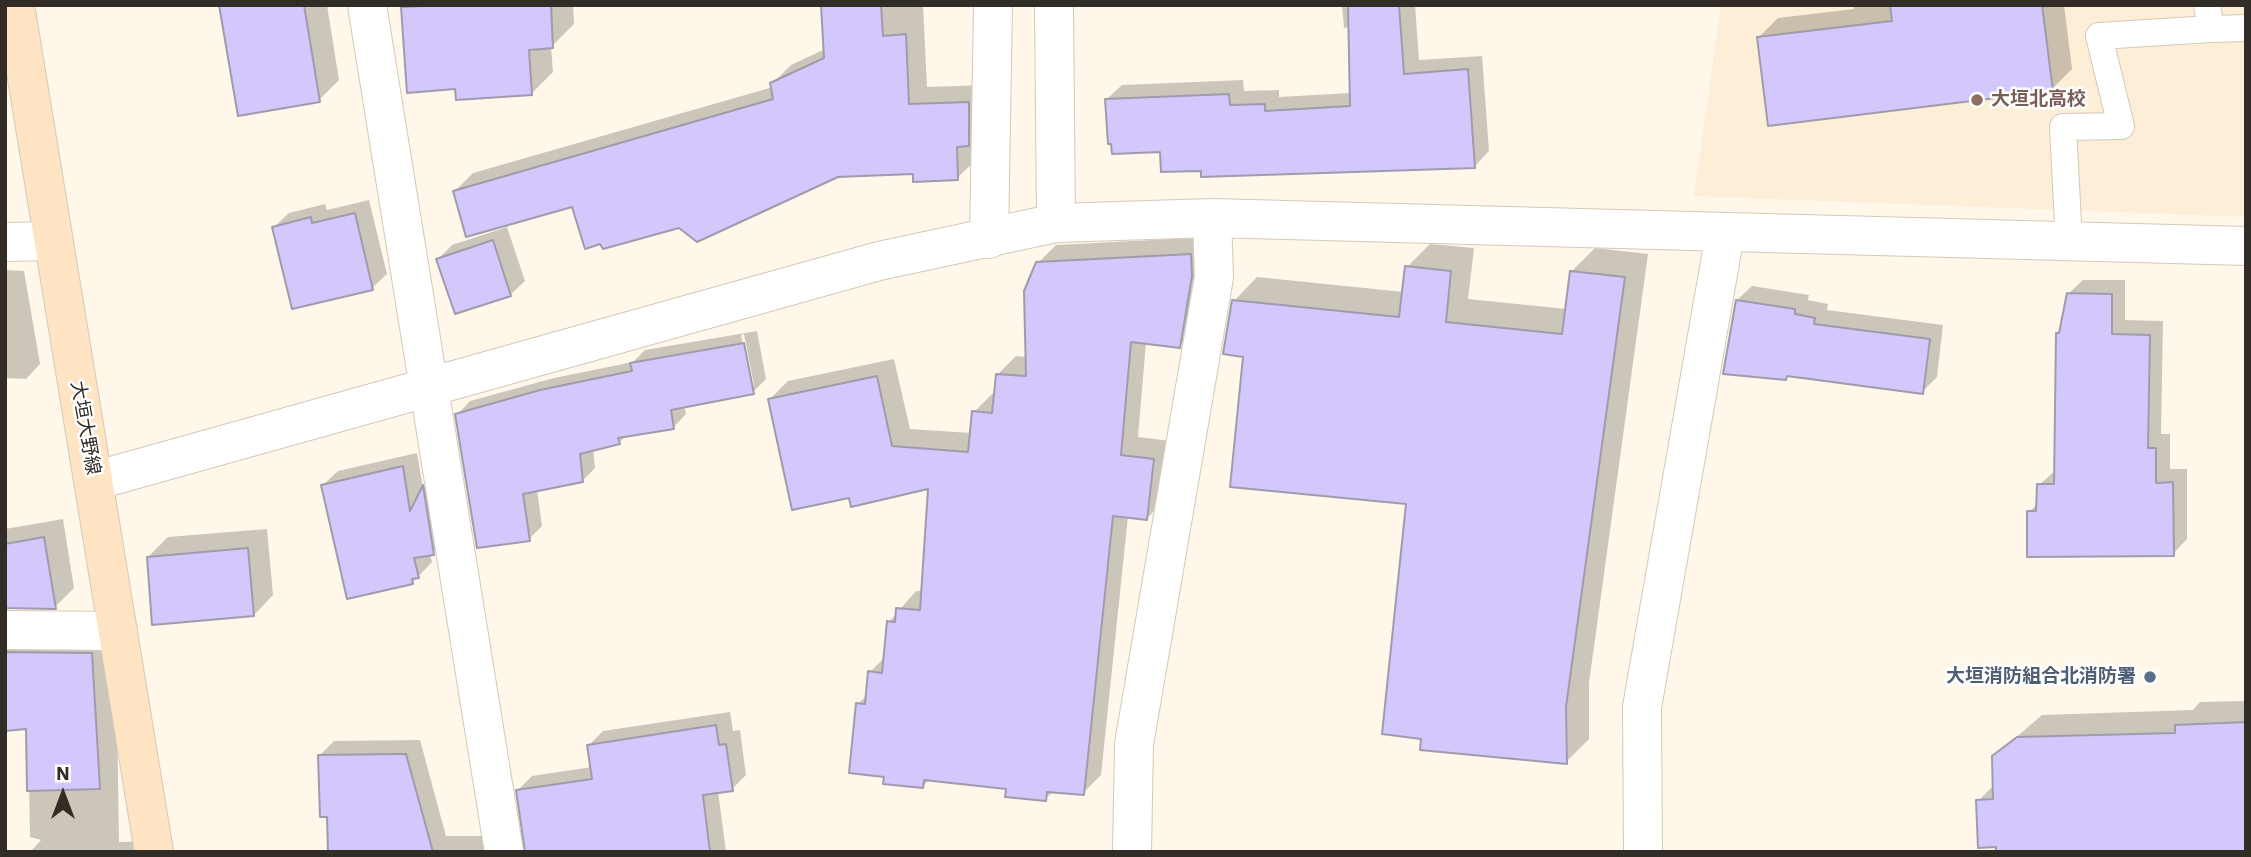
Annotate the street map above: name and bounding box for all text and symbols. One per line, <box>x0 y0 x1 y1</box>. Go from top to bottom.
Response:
place label: 大垣北高校 <box>1991 89 2086 111</box>
marker: 大垣北高校 <box>1969 92 1985 108</box>
street label: 大垣大野線 <box>66 379 104 477</box>
place label: 大垣消防組合北消防署 <box>1946 666 2136 688</box>
marker: 大垣消防組合北消防署 <box>2142 669 2158 685</box>
north arrow <box>28 759 98 829</box>
text: N <box>56 761 70 785</box>

